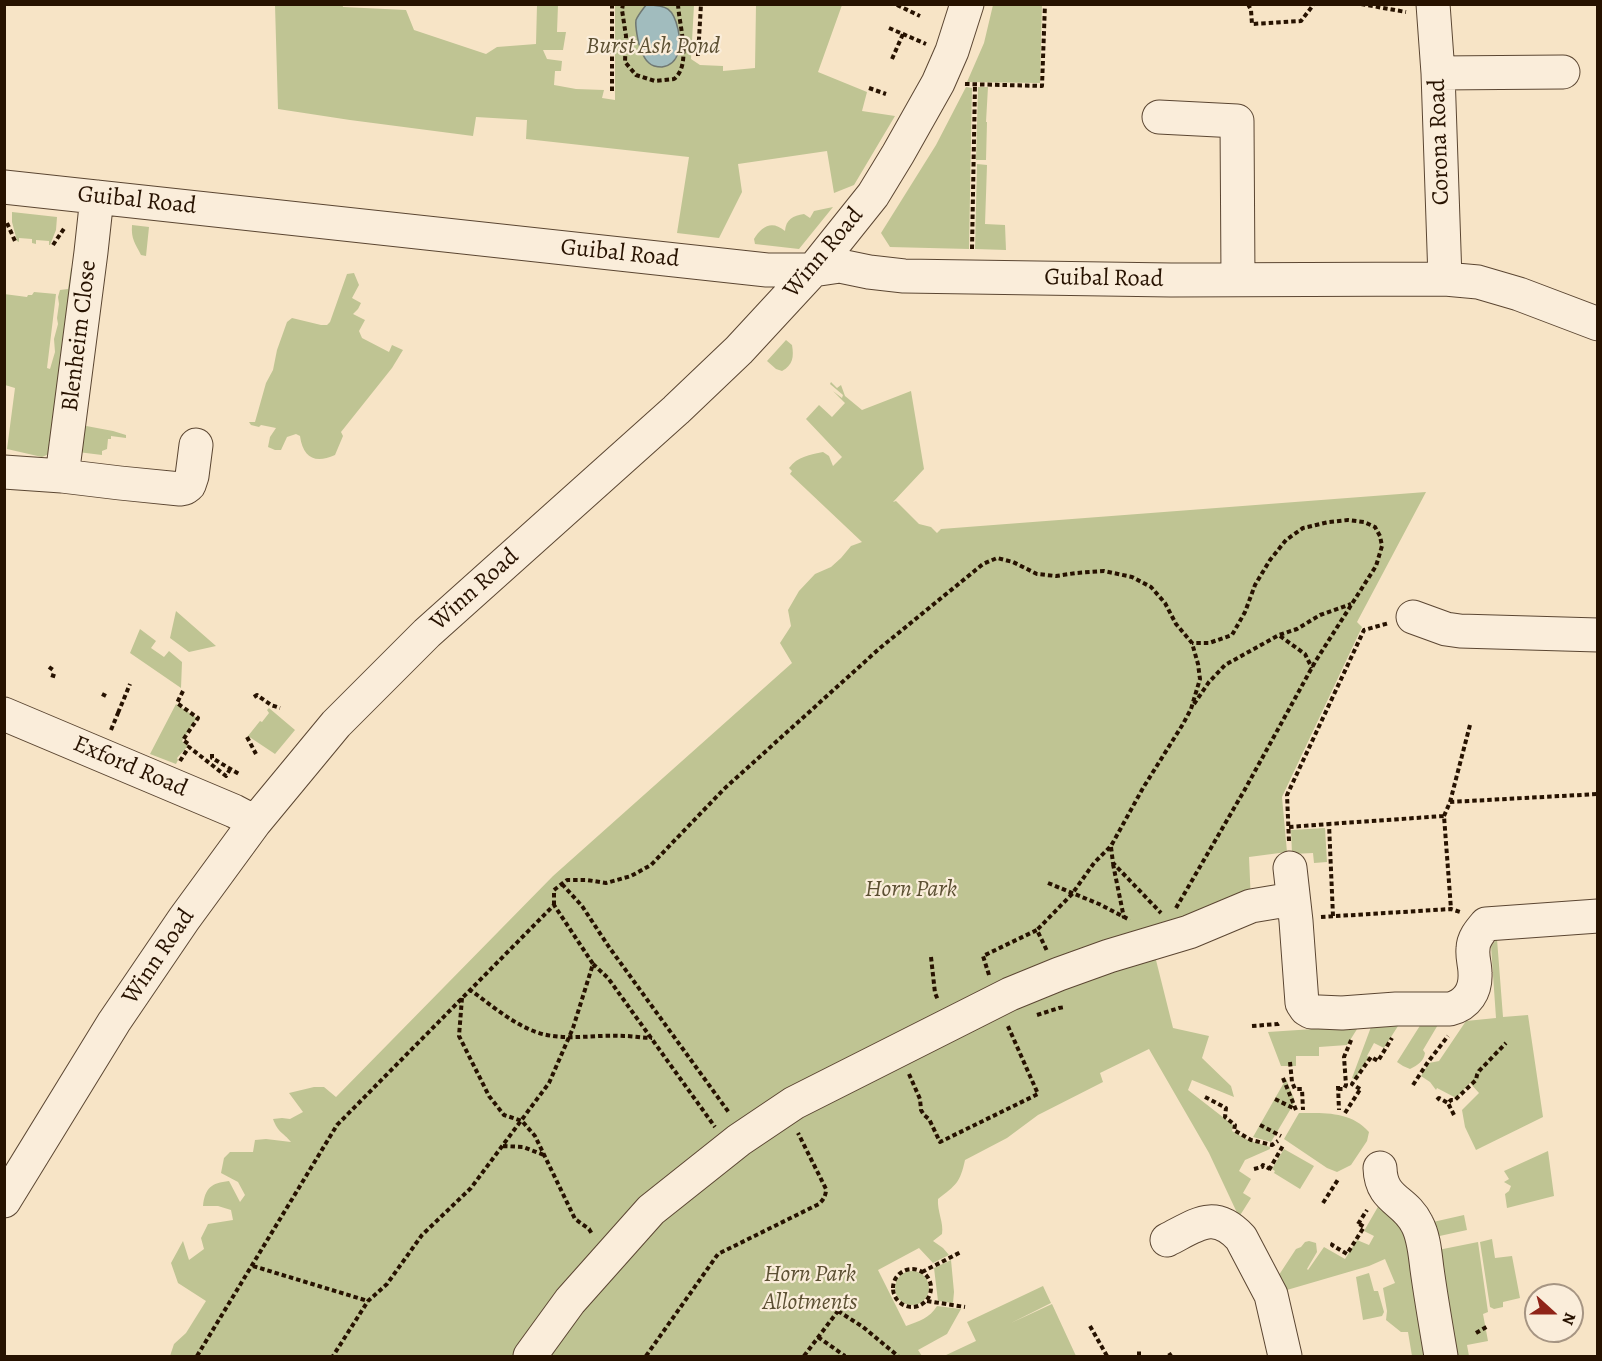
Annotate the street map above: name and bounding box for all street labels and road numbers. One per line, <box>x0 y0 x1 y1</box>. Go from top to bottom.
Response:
street label: Corona Road <box>1423 78 1457 206</box>
street label: Guibal Road <box>76 180 198 222</box>
street label: Winn Road <box>778 202 870 304</box>
street label: Guibal Road <box>559 233 681 275</box>
street label: Blenheim Close <box>56 259 104 413</box>
street label: Guibal Road <box>1044 264 1164 294</box>
street label: Winn Road <box>425 543 525 637</box>
street label: Exford Road <box>68 730 192 804</box>
street label: Winn Road <box>117 904 201 1010</box>

